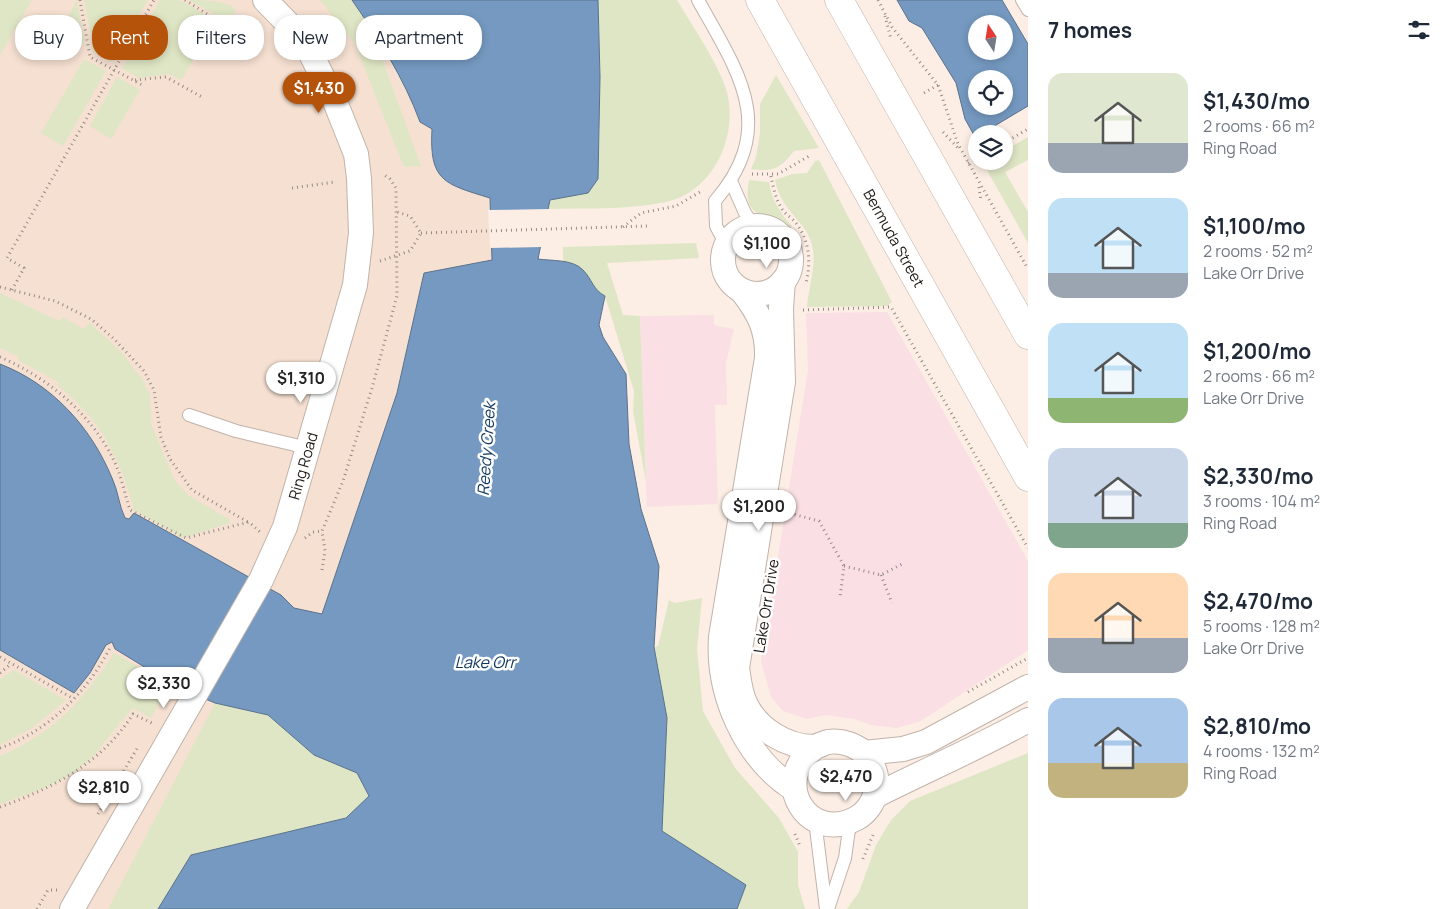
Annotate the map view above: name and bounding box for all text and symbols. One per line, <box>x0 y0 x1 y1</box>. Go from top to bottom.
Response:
chip: Buy <box>15 15 82 60</box>
chip: Rent <box>92 15 168 60</box>
chip: Filters <box>178 15 264 60</box>
chip: New <box>274 15 346 60</box>
chip: Apartment <box>356 15 482 60</box>
north arrow <box>968 15 1012 60</box>
map controls <box>968 15 1013 170</box>
text: 7 homes <box>1048 16 1132 44</box>
icon: filters <box>1405 16 1433 44</box>
button: locate <box>968 70 1013 115</box>
pin: $1,430 <box>278 72 360 114</box>
text: $1,430 <box>294 77 344 99</box>
text: $1,430/mo <box>1203 87 1310 115</box>
icon: home <box>1088 93 1148 153</box>
text: 2 rooms · 66 m² <box>1203 115 1315 137</box>
button: layers <box>968 125 1013 170</box>
text: Ring Road <box>1203 137 1277 159</box>
street label: Bermuda Street <box>858 185 930 291</box>
text: $1,100/mo <box>1203 212 1305 240</box>
icon: home <box>1088 218 1148 278</box>
pin: $1,100 <box>726 226 808 269</box>
text: $1,100 <box>743 232 791 254</box>
text: 2 rooms · 52 m² <box>1203 240 1313 262</box>
text: Lake Orr Drive <box>1203 262 1304 284</box>
text: $1,200/mo <box>1203 337 1311 365</box>
icon: home <box>1088 343 1148 403</box>
pin: $1,310 <box>260 362 342 404</box>
text: 2 rooms · 66 m² <box>1203 365 1315 387</box>
text: $1,310 <box>277 367 325 389</box>
text: Lake Orr Drive <box>1203 387 1304 409</box>
water label: Reedy Creek <box>472 399 500 496</box>
street label: Ring Road <box>283 430 323 502</box>
text: $2,330/mo <box>1203 462 1313 490</box>
icon: home <box>1088 468 1148 528</box>
pin: $1,200 <box>718 490 800 532</box>
text: 3 rooms · 104 m² <box>1203 490 1320 512</box>
text: $1,200 <box>733 495 785 517</box>
text: Ring Road <box>1203 512 1277 534</box>
street label: Lake Orr Drive <box>748 557 784 654</box>
text: $2,470/mo <box>1203 587 1313 615</box>
icon: home <box>1088 593 1148 653</box>
text: 5 rooms · 128 m² <box>1203 615 1320 637</box>
text: Lake Orr Drive <box>1203 637 1304 659</box>
water label: Lake Orr <box>455 651 517 673</box>
pin: $2,330 <box>123 666 205 709</box>
text: $2,330 <box>137 672 191 694</box>
text: $2,810/mo <box>1203 712 1311 740</box>
icon: home <box>1088 718 1148 778</box>
text: 4 rooms · 132 m² <box>1203 740 1320 762</box>
pin: $2,470 <box>805 760 887 802</box>
text: Ring Road <box>1203 762 1277 784</box>
text: $2,470 <box>819 765 873 787</box>
pin: $2,810 <box>63 770 145 813</box>
text: $2,810 <box>78 776 130 798</box>

